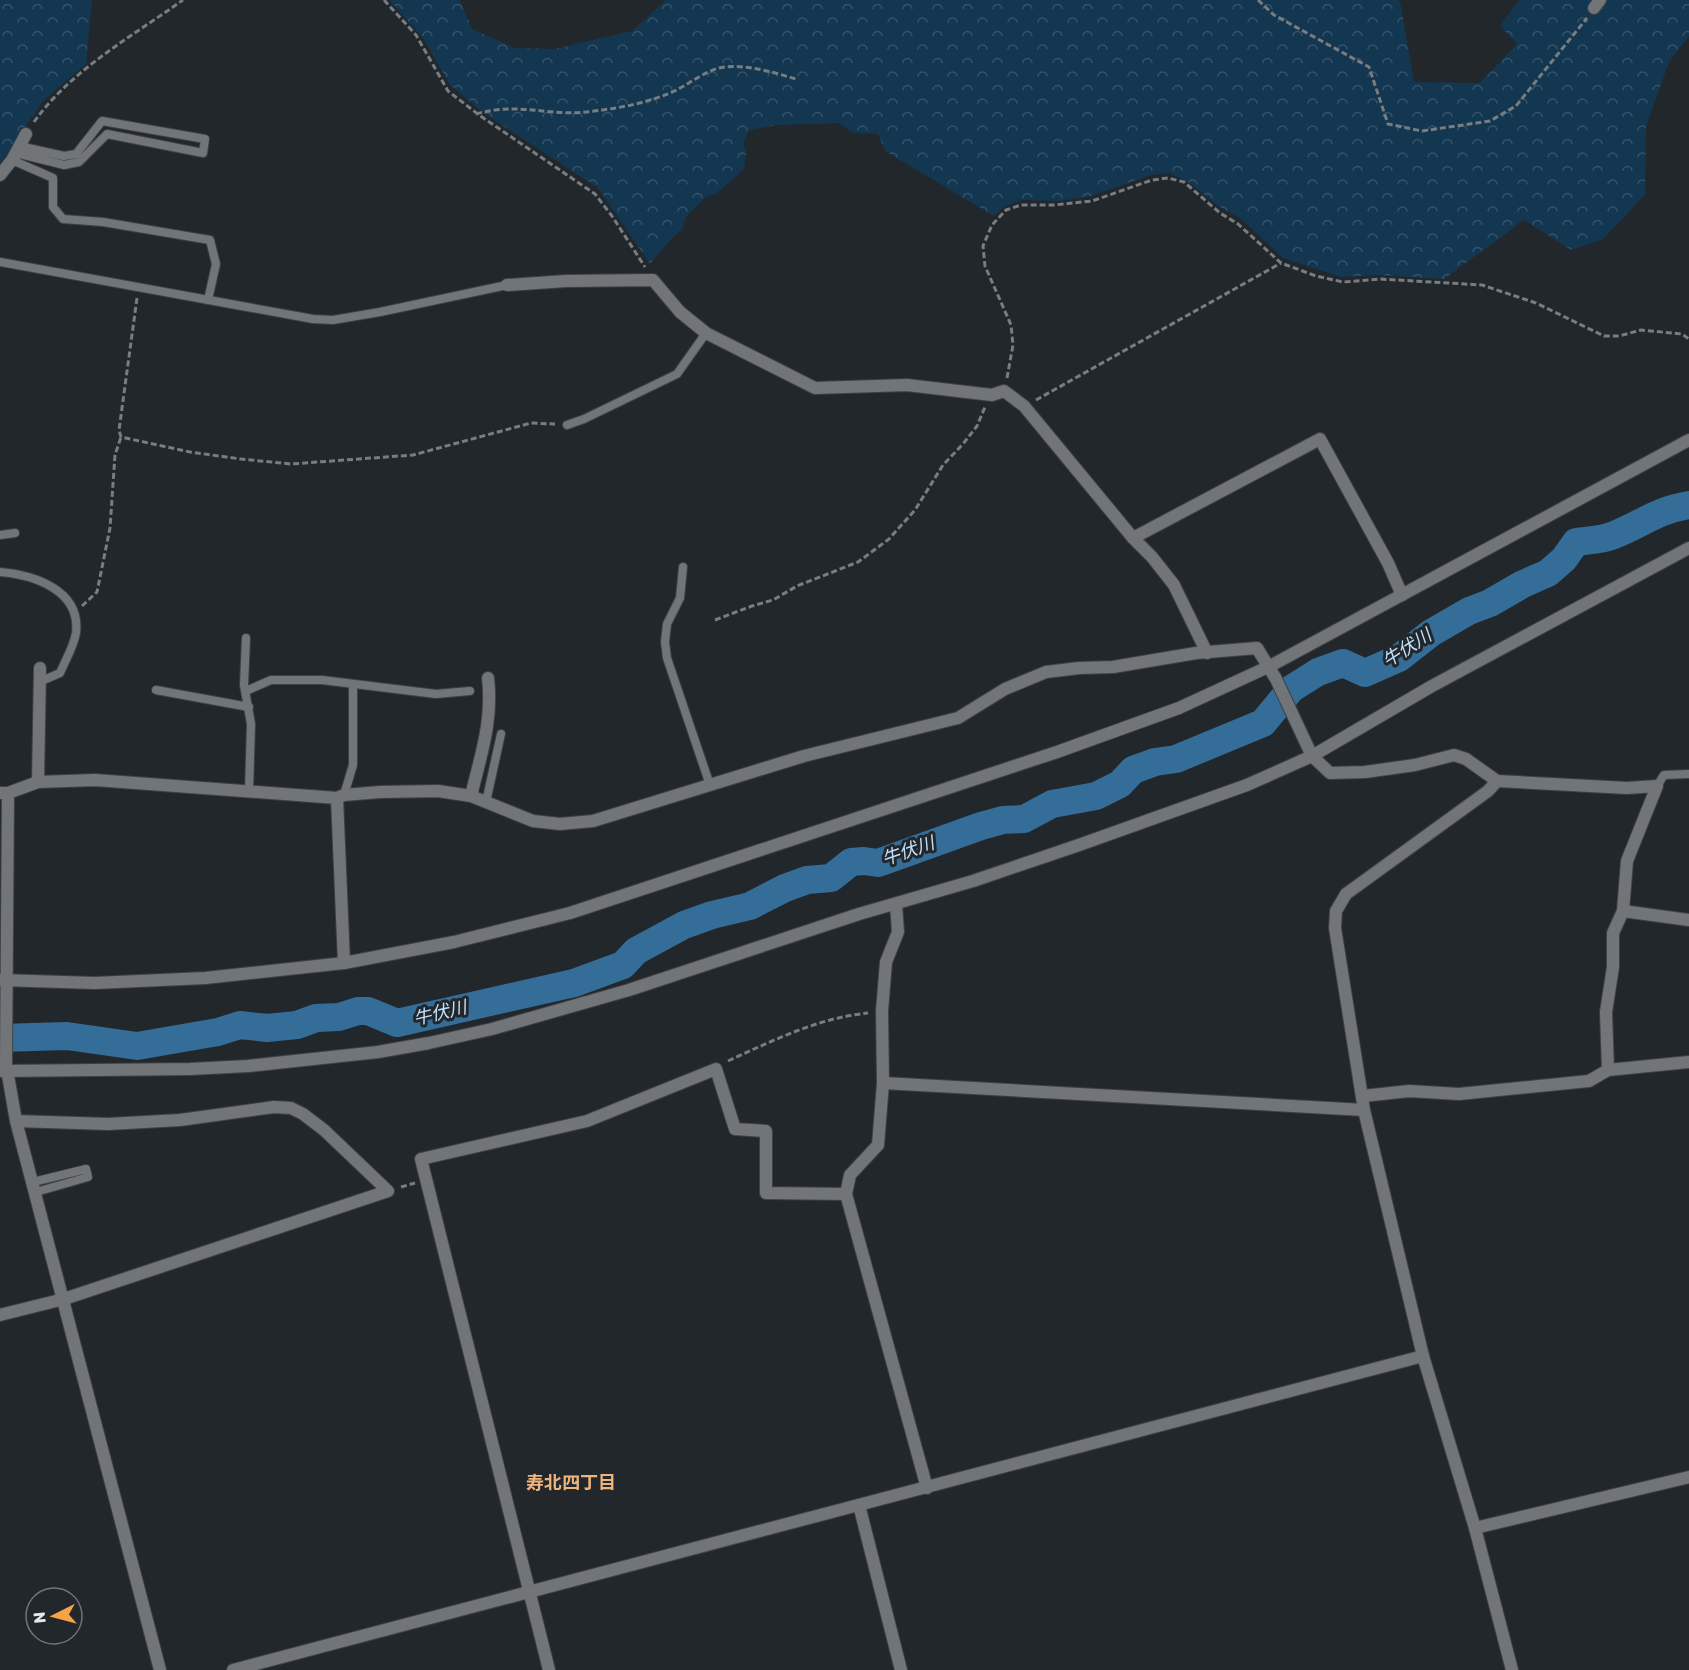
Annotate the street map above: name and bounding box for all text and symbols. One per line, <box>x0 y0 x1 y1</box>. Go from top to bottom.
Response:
water label: 牛伏川 <box>1378 623 1437 672</box>
water label: 牛伏川 <box>879 831 939 870</box>
water label: 牛伏川 <box>411 996 471 1030</box>
district label: 寿北四丁目 <box>526 1472 616 1494</box>
north arrow <box>24 1586 84 1646</box>
text: N <box>30 1611 50 1624</box>

